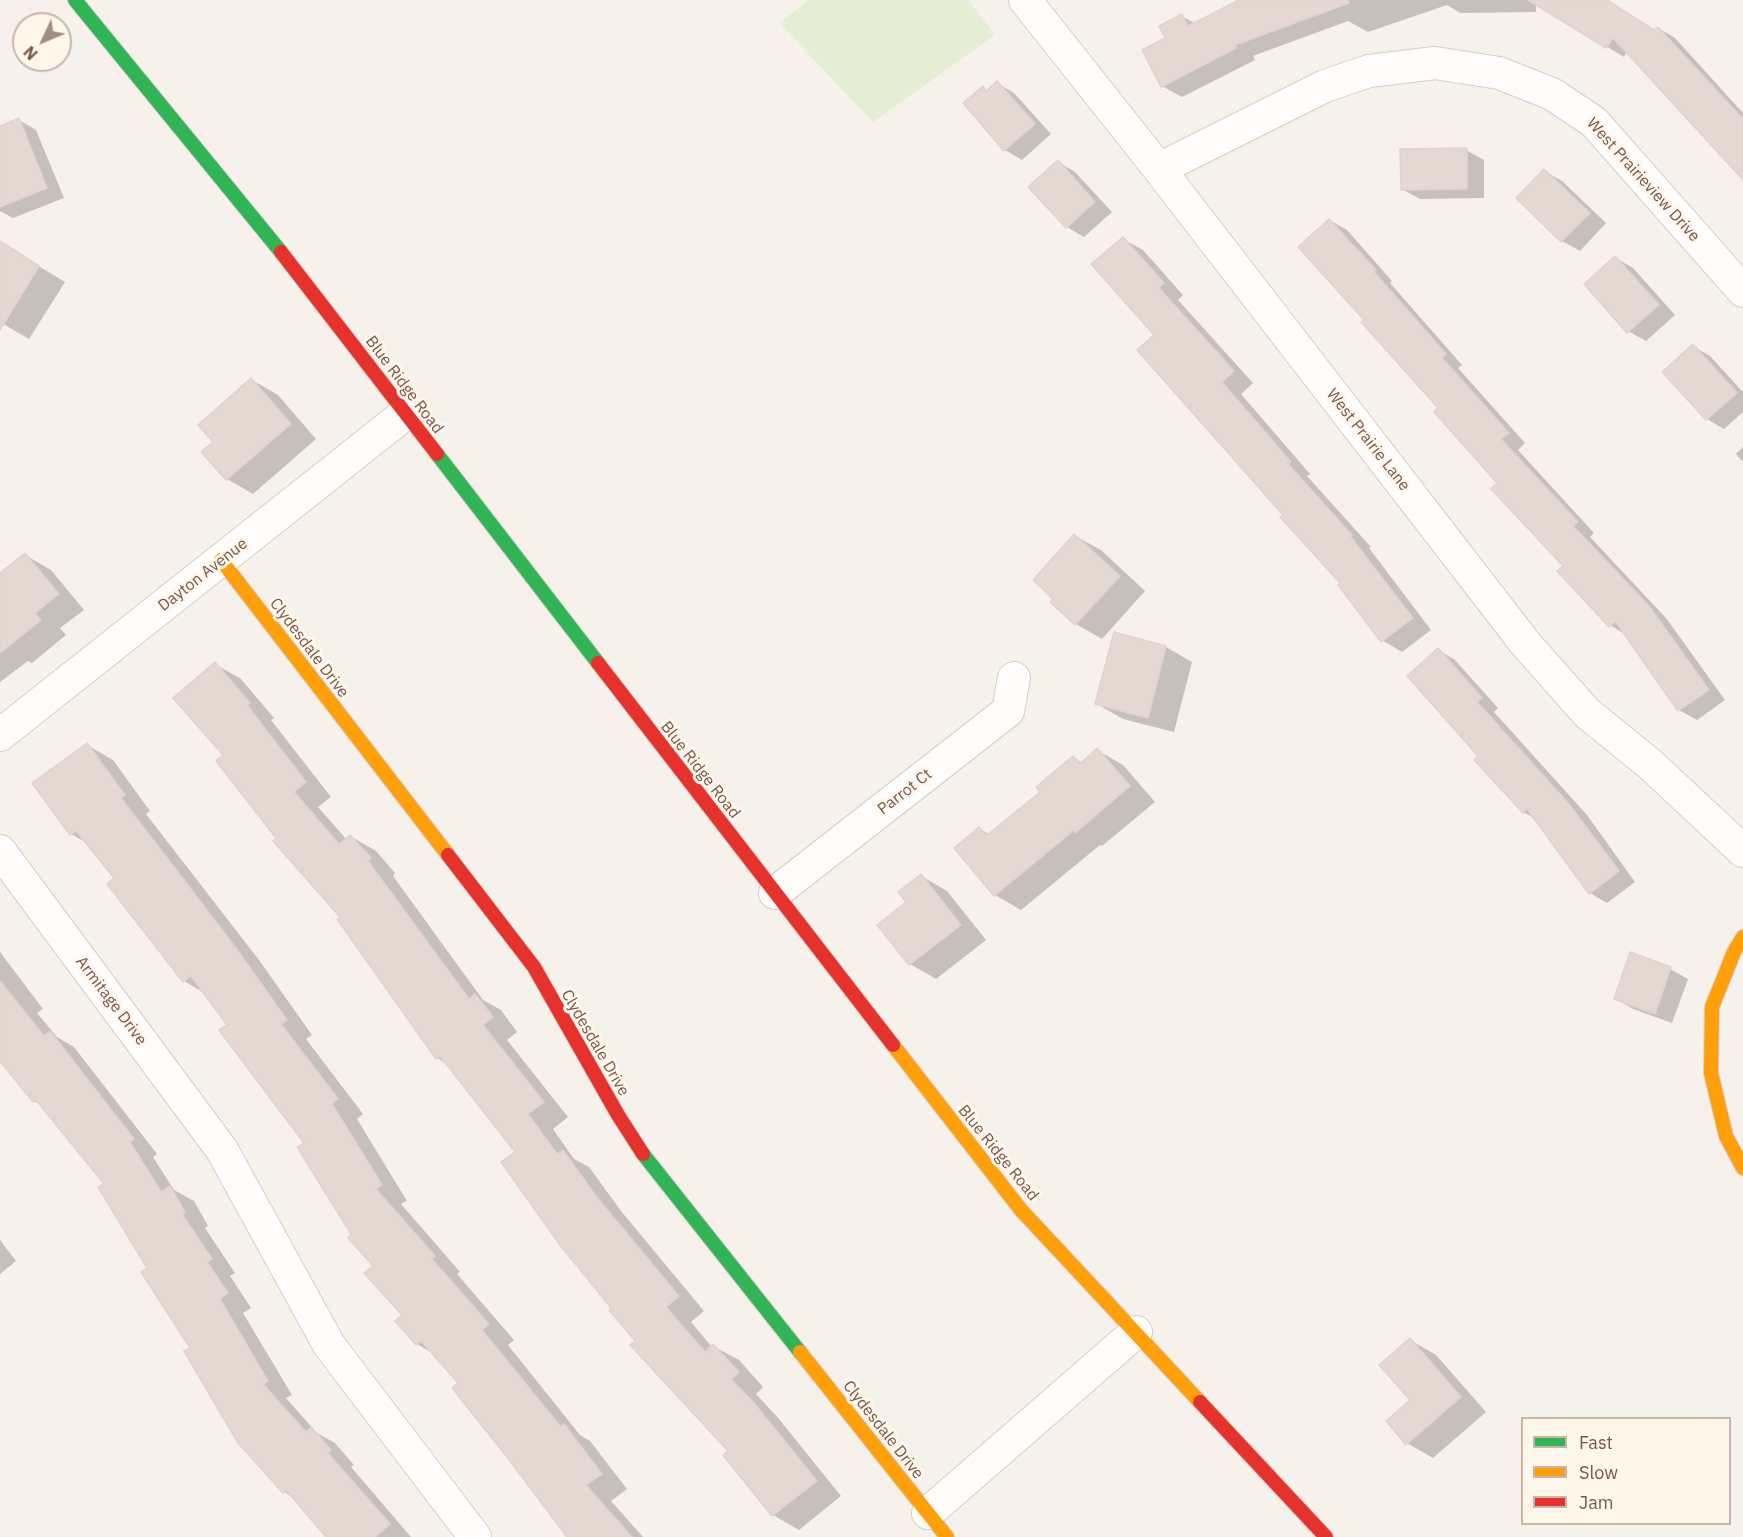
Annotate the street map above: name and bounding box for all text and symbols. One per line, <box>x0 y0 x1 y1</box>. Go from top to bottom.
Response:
north arrow <box>12 12 72 72</box>
text: N <box>19 42 42 64</box>
street label: West Prairieview Drive <box>1582 114 1704 246</box>
street label: Blue Ridge Road <box>361 332 447 438</box>
street label: West Prairie Lane <box>1322 385 1414 495</box>
street label: Dayton Avenue <box>155 534 251 616</box>
street label: Clydesdale Drive <box>265 594 353 702</box>
street label: Blue Ridge Road <box>656 718 744 822</box>
street label: Parrot Ct <box>874 765 936 819</box>
street label: Armitage Drive <box>71 953 151 1049</box>
street label: Clydesdale Drive <box>557 986 633 1100</box>
street label: Blue Ridge Road <box>954 1101 1042 1205</box>
street label: Clydesdale Drive <box>839 1377 927 1483</box>
legend <box>1521 1417 1731 1525</box>
text: Fast <box>1579 1431 1613 1454</box>
text: Slow <box>1579 1461 1618 1484</box>
text: Jam <box>1579 1491 1614 1514</box>

